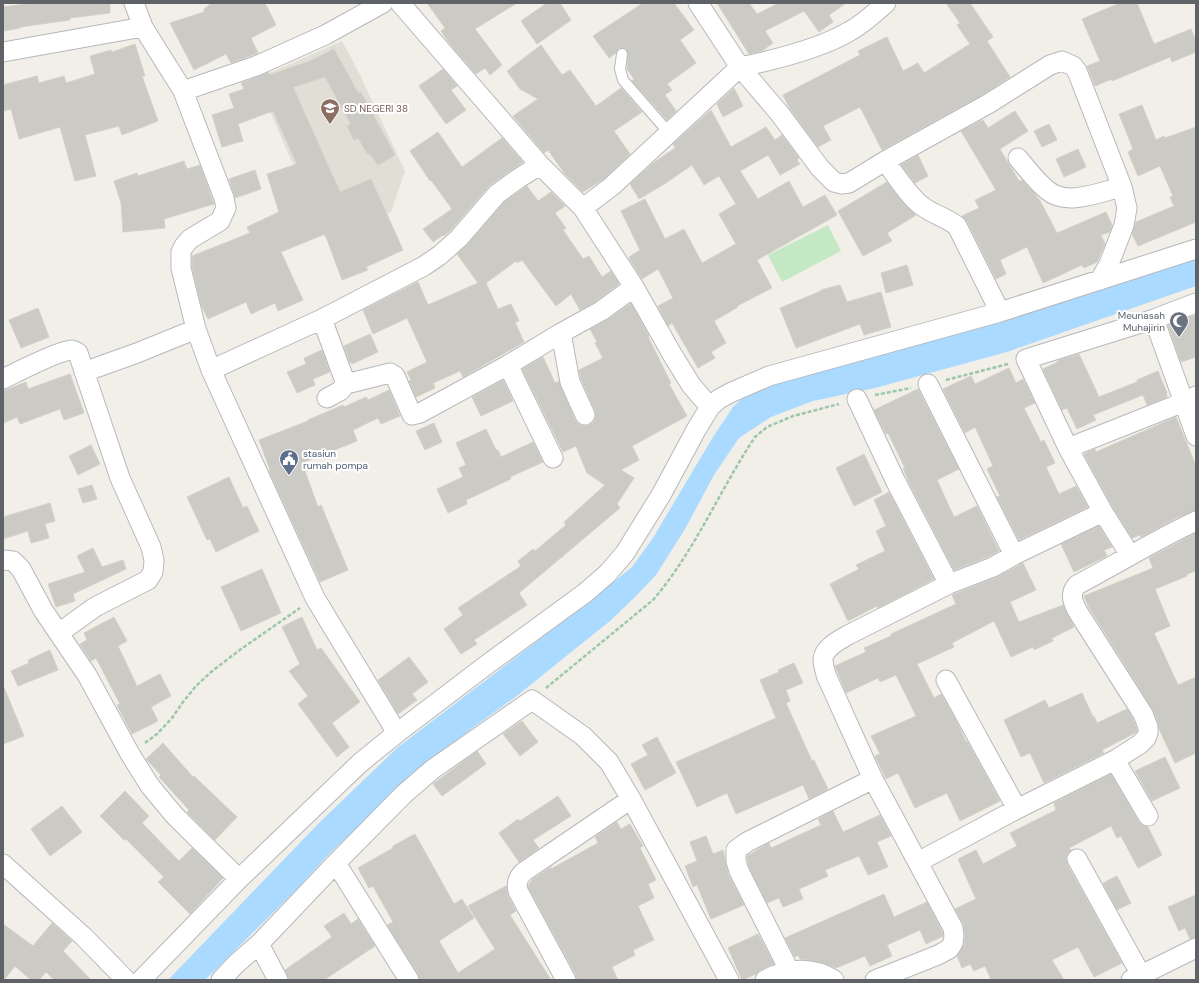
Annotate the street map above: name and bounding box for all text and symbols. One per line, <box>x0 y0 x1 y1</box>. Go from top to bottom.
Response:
school or university icon: SD NEGERI 38 <box>319 97 341 125</box>
place label: SD NEGERI 38 <box>344 102 408 115</box>
place label: Meunasah Muhajirin <box>1118 309 1165 334</box>
mosque icon: Meunasah Muhajirin <box>1168 310 1190 338</box>
place label: stasiun rumah pompa <box>303 447 368 472</box>
public building icon: stasiun rumah pompa <box>278 448 300 476</box>

